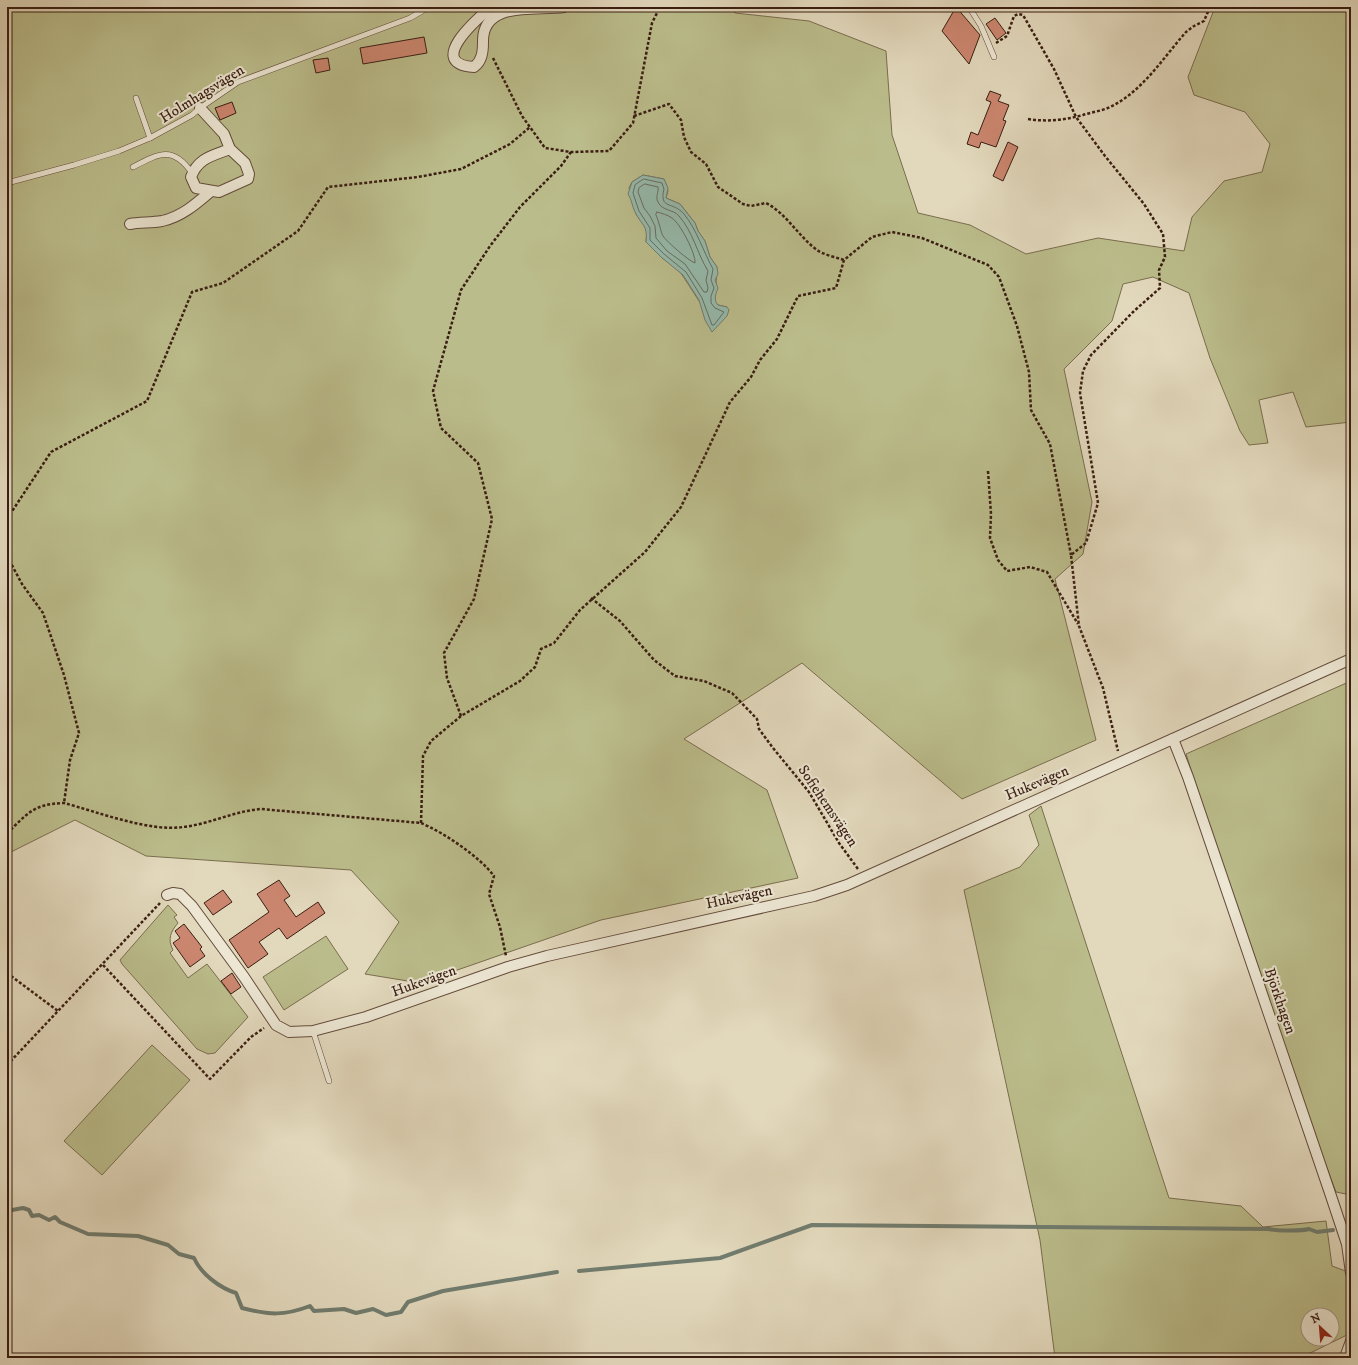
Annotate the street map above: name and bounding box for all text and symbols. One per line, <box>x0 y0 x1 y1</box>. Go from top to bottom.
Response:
street label: Holmhagsvägen <box>156 60 248 128</box>
street label: Hukevägen <box>1002 761 1072 805</box>
street label: Sofiehemsvägen <box>794 762 862 851</box>
street label: Hukevägen <box>704 881 774 913</box>
street label: Hukevägen <box>389 960 459 1001</box>
street label: Björkhagen <box>1260 965 1300 1037</box>
north arrow <box>1300 1307 1340 1347</box>
text: N <box>1309 1311 1323 1327</box>

